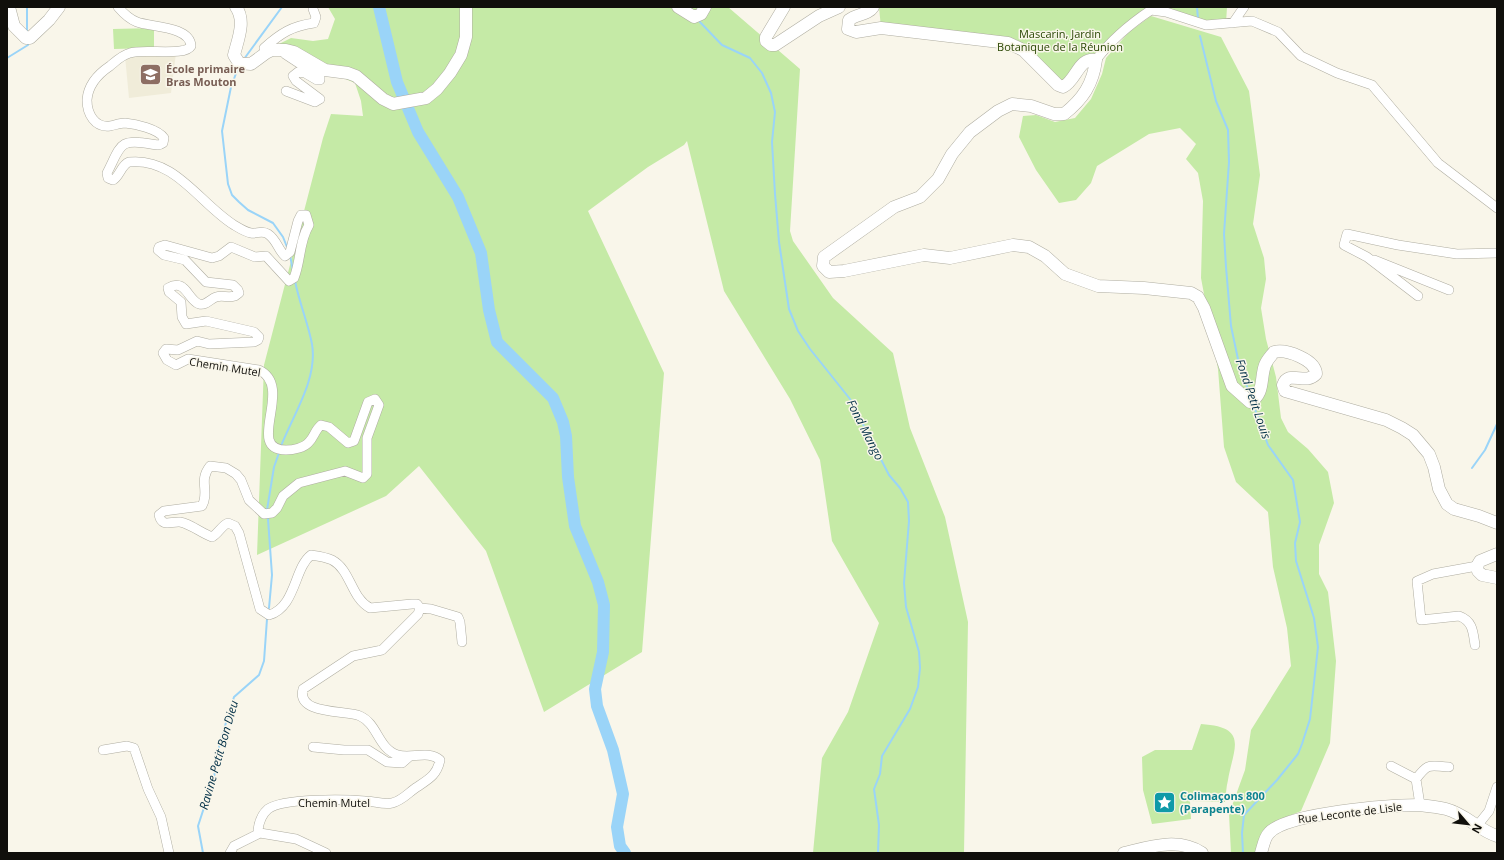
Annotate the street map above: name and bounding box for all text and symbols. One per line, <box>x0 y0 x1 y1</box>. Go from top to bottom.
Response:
park label: Mascarin, Jardin Botanique de la Réunion <box>997 26 1123 54</box>
place label: École primaire Bras Mouton <box>166 61 245 89</box>
school or university icon: École primaire Bras Mouton <box>137 62 163 88</box>
street label: Chemin Mutel <box>188 353 262 380</box>
water label: Fond Petit Louis <box>1232 356 1275 441</box>
water label: Fond Mango <box>843 396 888 463</box>
water label: Ravine Petit Bon Dieu <box>195 698 242 812</box>
place label: Colimaçons 800 (Parapente) <box>1180 788 1265 816</box>
place icon: Colimaçons 800 (Parapente) <box>1151 789 1177 815</box>
street label: Chemin Mutel <box>298 795 370 810</box>
street label: Rue Leconte de Lisle <box>1297 799 1403 826</box>
north arrow <box>1448 804 1488 844</box>
text: N <box>1469 821 1486 836</box>

